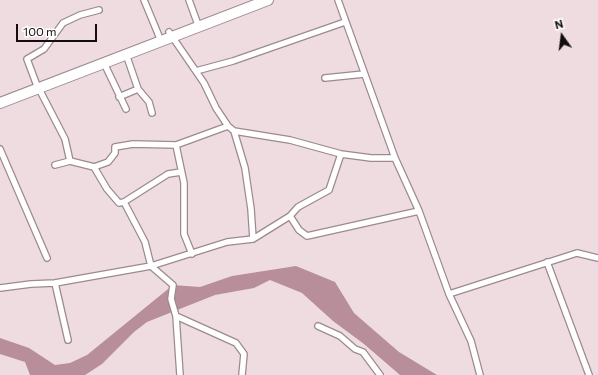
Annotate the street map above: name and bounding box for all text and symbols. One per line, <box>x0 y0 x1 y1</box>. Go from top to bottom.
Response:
scale bar <box>18 16 99 42</box>
north arrow <box>542 16 582 56</box>
text: N <box>553 17 565 31</box>
text: 100 m <box>23 24 57 38</box>

